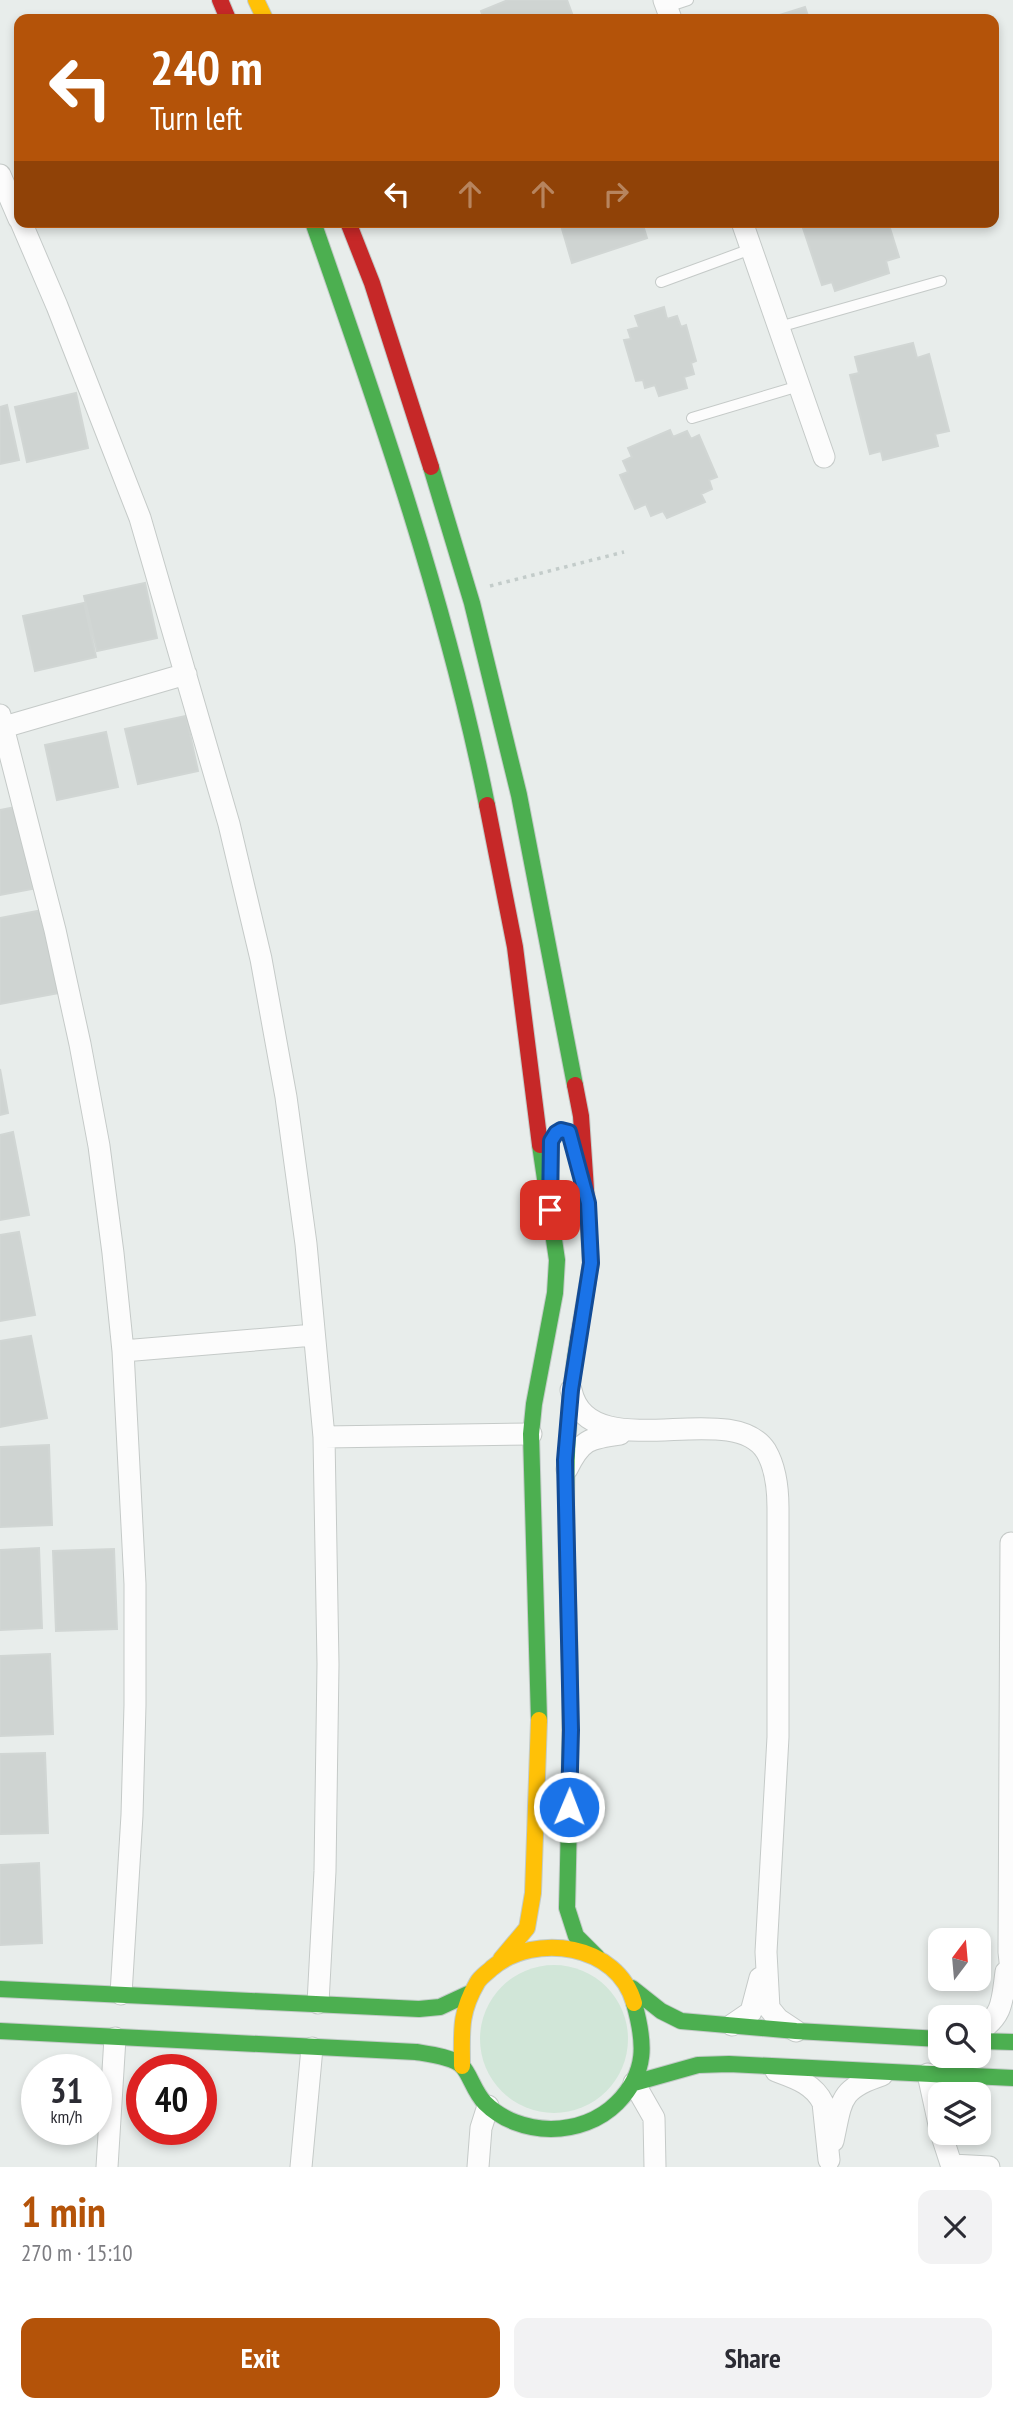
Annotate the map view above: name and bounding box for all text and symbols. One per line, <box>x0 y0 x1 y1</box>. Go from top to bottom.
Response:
text: 240 m <box>150 35 263 99</box>
icon: left <box>35 42 126 133</box>
text: Turn left <box>150 97 242 139</box>
icon: left <box>378 175 416 213</box>
icon: ahead <box>451 175 489 213</box>
icon: ahead <box>524 175 562 213</box>
icon: right <box>597 175 635 213</box>
pin <box>520 1180 580 1240</box>
icon: arrive <box>531 1191 569 1229</box>
position arrow <box>532 1770 606 1844</box>
north arrow <box>928 1928 990 1992</box>
map controls <box>928 1928 991 2145</box>
button: search <box>928 2005 991 2068</box>
speed limit sign: 40 <box>126 2054 217 2145</box>
text: 31 <box>50 2067 83 2113</box>
button: layers <box>928 2082 991 2145</box>
text: km/h <box>51 2105 82 2128</box>
text: 1 min <box>21 2184 106 2239</box>
button: close <box>918 2190 992 2264</box>
text: 270 m · 15:10 <box>21 2238 133 2267</box>
button: Exit <box>21 2318 500 2398</box>
button: Share <box>514 2318 992 2398</box>

